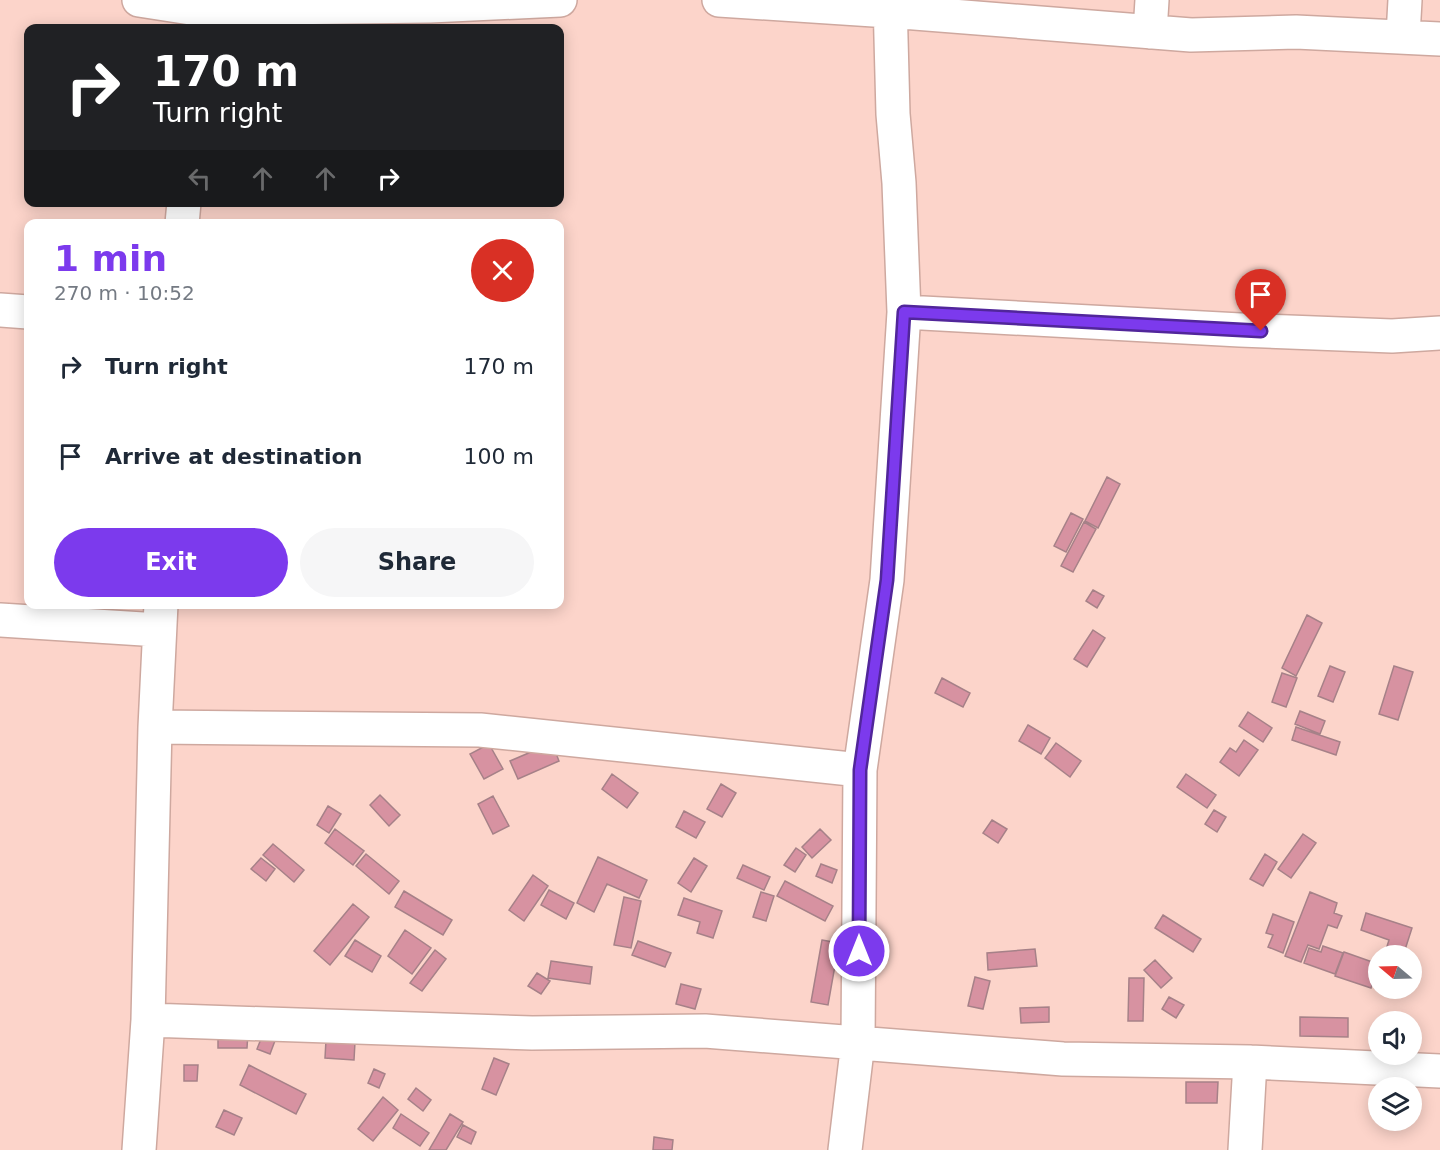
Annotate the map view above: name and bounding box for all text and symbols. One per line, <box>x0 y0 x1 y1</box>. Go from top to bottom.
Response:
text: 170 m <box>153 47 299 96</box>
icon: right <box>54 48 132 126</box>
text: Turn right <box>153 97 282 128</box>
icon: left <box>183 162 216 195</box>
icon: ahead <box>246 162 279 195</box>
icon: ahead <box>309 162 342 195</box>
icon: right <box>372 162 405 195</box>
text: 1 min <box>54 238 167 279</box>
button: close <box>471 239 534 302</box>
pin <box>1235 269 1286 331</box>
icon: arrive <box>1244 278 1277 311</box>
text: 270 m · 10:52 <box>54 281 195 305</box>
icon: right <box>54 350 87 383</box>
text: Turn right <box>105 354 228 379</box>
text: 170 m <box>464 354 534 379</box>
icon: arrive <box>54 440 87 473</box>
text: Arrive at destination <box>105 444 362 469</box>
text: 100 m <box>464 444 534 469</box>
button: Exit <box>54 528 288 597</box>
button: Share <box>300 528 534 597</box>
position arrow <box>827 919 891 983</box>
north arrow <box>1368 945 1422 999</box>
map controls <box>1368 945 1422 1131</box>
button: sound <box>1368 1011 1422 1065</box>
button: layers <box>1368 1077 1422 1131</box>

